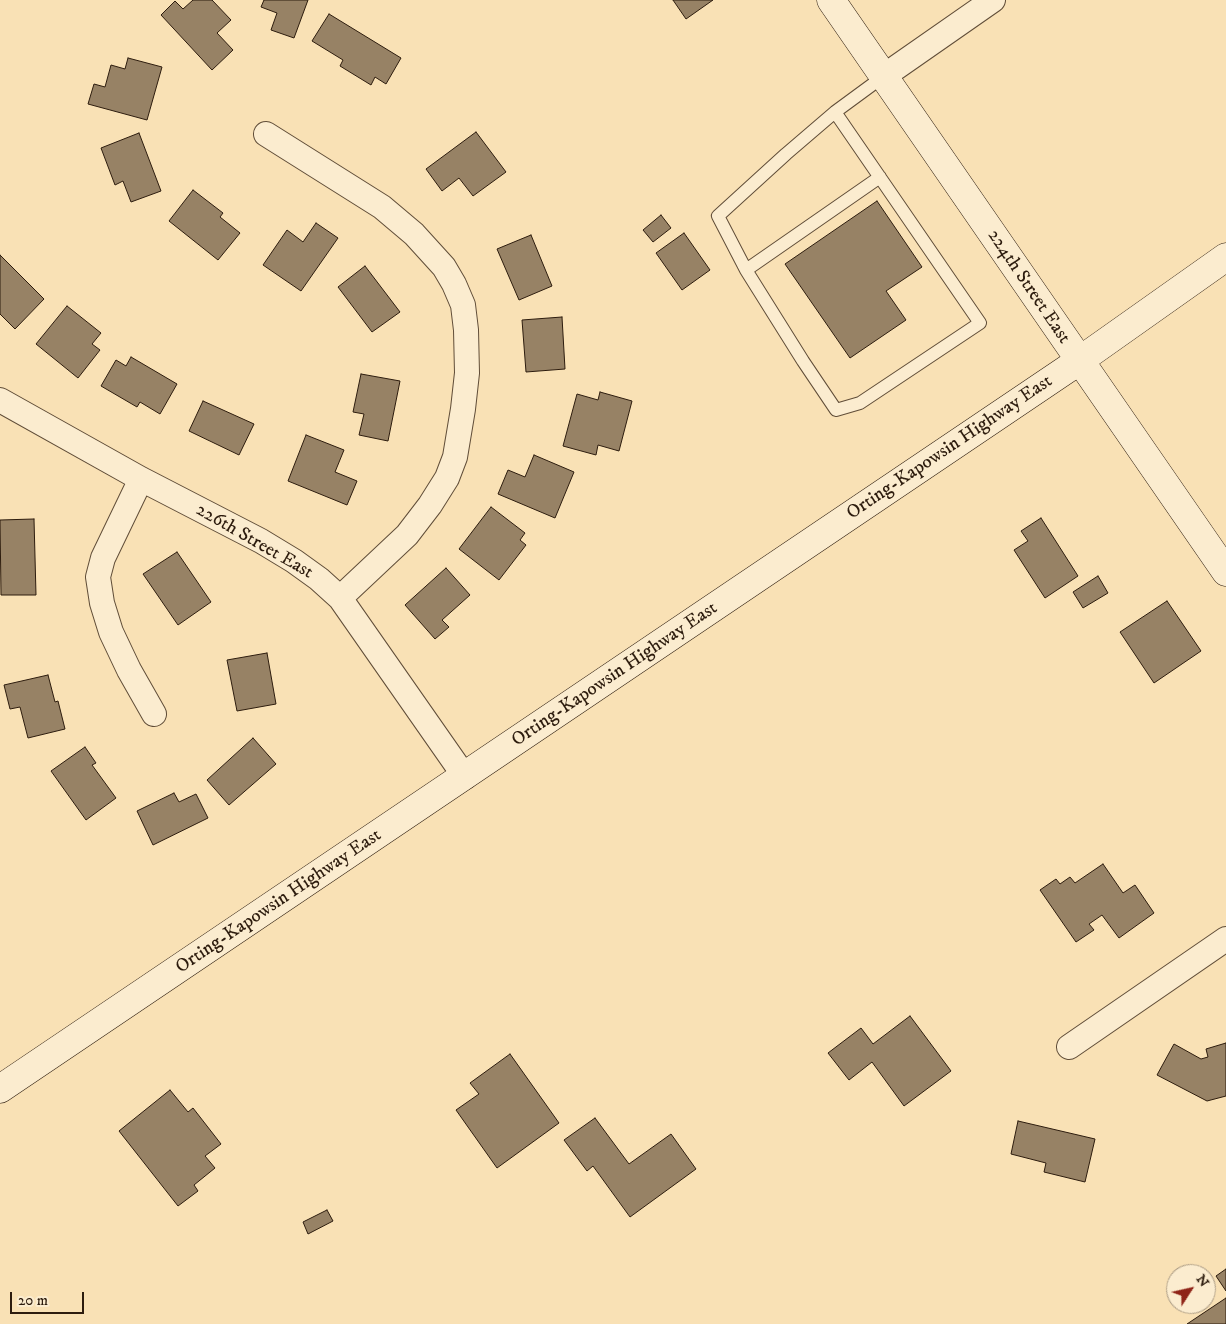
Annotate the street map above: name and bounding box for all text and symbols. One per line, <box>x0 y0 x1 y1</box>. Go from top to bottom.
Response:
street label: 224th Street East <box>981 226 1075 348</box>
street label: Orting-Kapowsin Highway East <box>843 371 1057 525</box>
street label: 226th Street East <box>191 499 317 585</box>
street label: Orting-Kapowsin Highway East <box>508 598 722 752</box>
street label: Orting-Kapowsin Highway East <box>172 825 386 979</box>
north arrow <box>1166 1264 1216 1314</box>
text: N <box>1192 1271 1213 1291</box>
scale bar <box>12 1282 86 1314</box>
text: 20 m <box>18 1291 48 1310</box>

